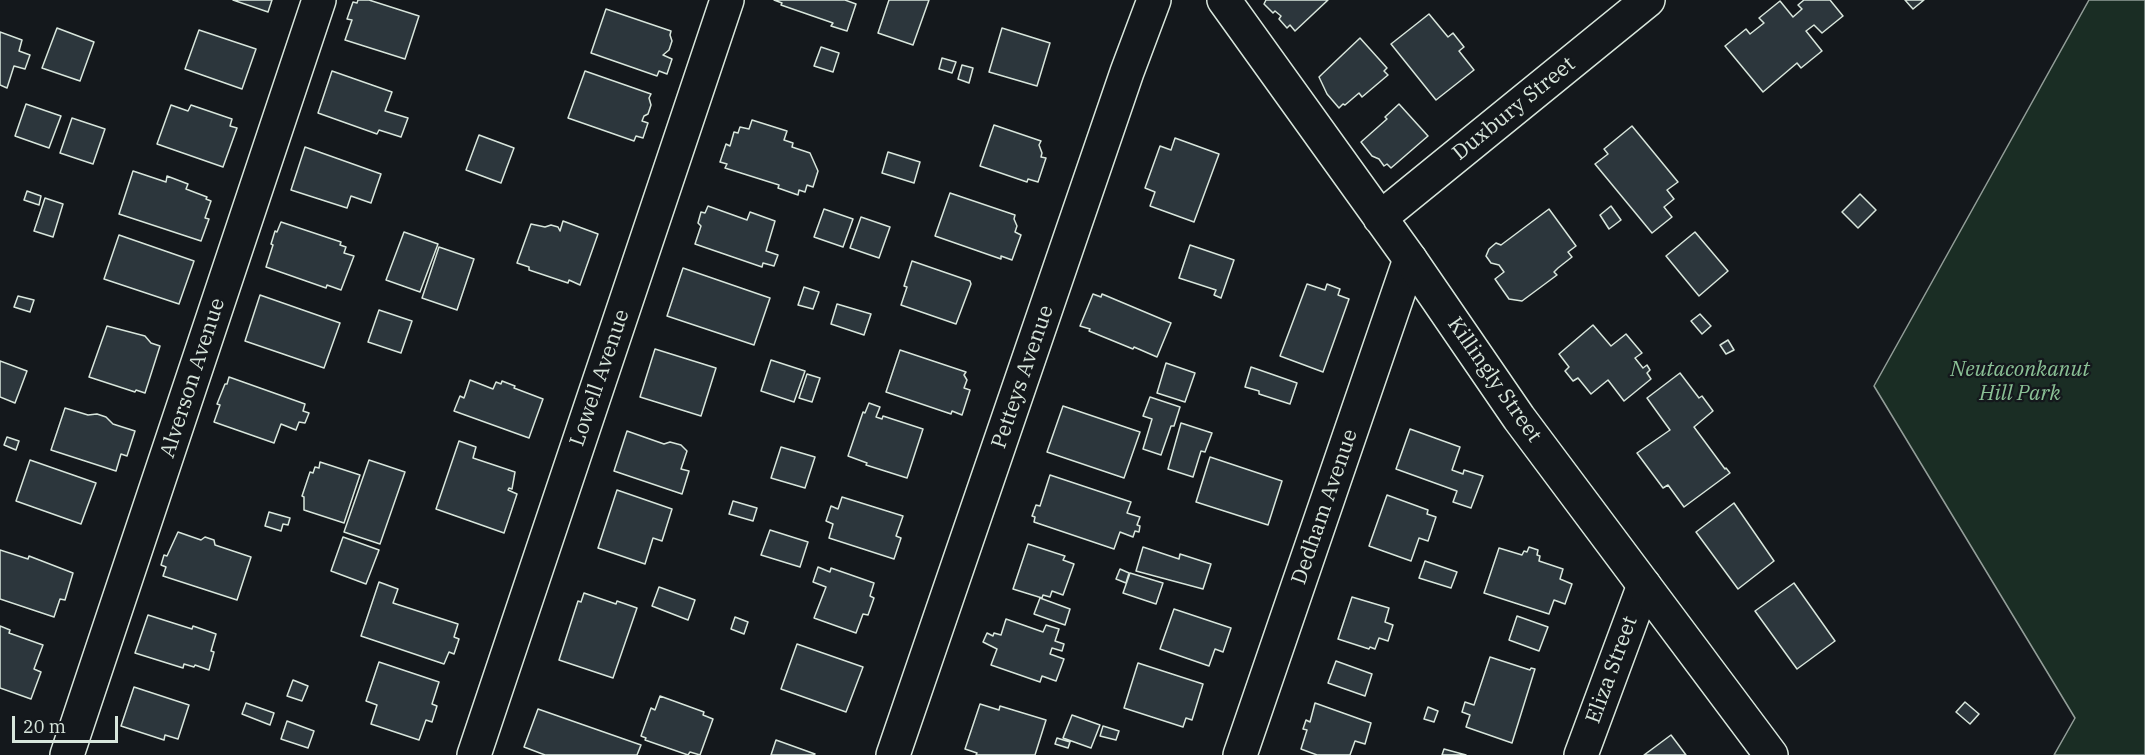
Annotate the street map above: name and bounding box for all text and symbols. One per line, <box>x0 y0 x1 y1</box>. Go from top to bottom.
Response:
street label: Duxbury Street <box>1448 52 1580 166</box>
street label: Alverson Avenue <box>155 295 231 461</box>
street label: Petteys Avenue <box>987 302 1059 452</box>
street label: Lowell Avenue <box>565 306 635 450</box>
street label: Killingly Street <box>1442 313 1546 447</box>
park label: Neutaconkanut Hill Park <box>1950 357 2090 407</box>
street label: Dedham Avenue <box>1287 426 1363 588</box>
street label: Eliza Street <box>1581 613 1643 727</box>
scale bar <box>15 704 122 742</box>
text: 20 m <box>23 715 66 738</box>

